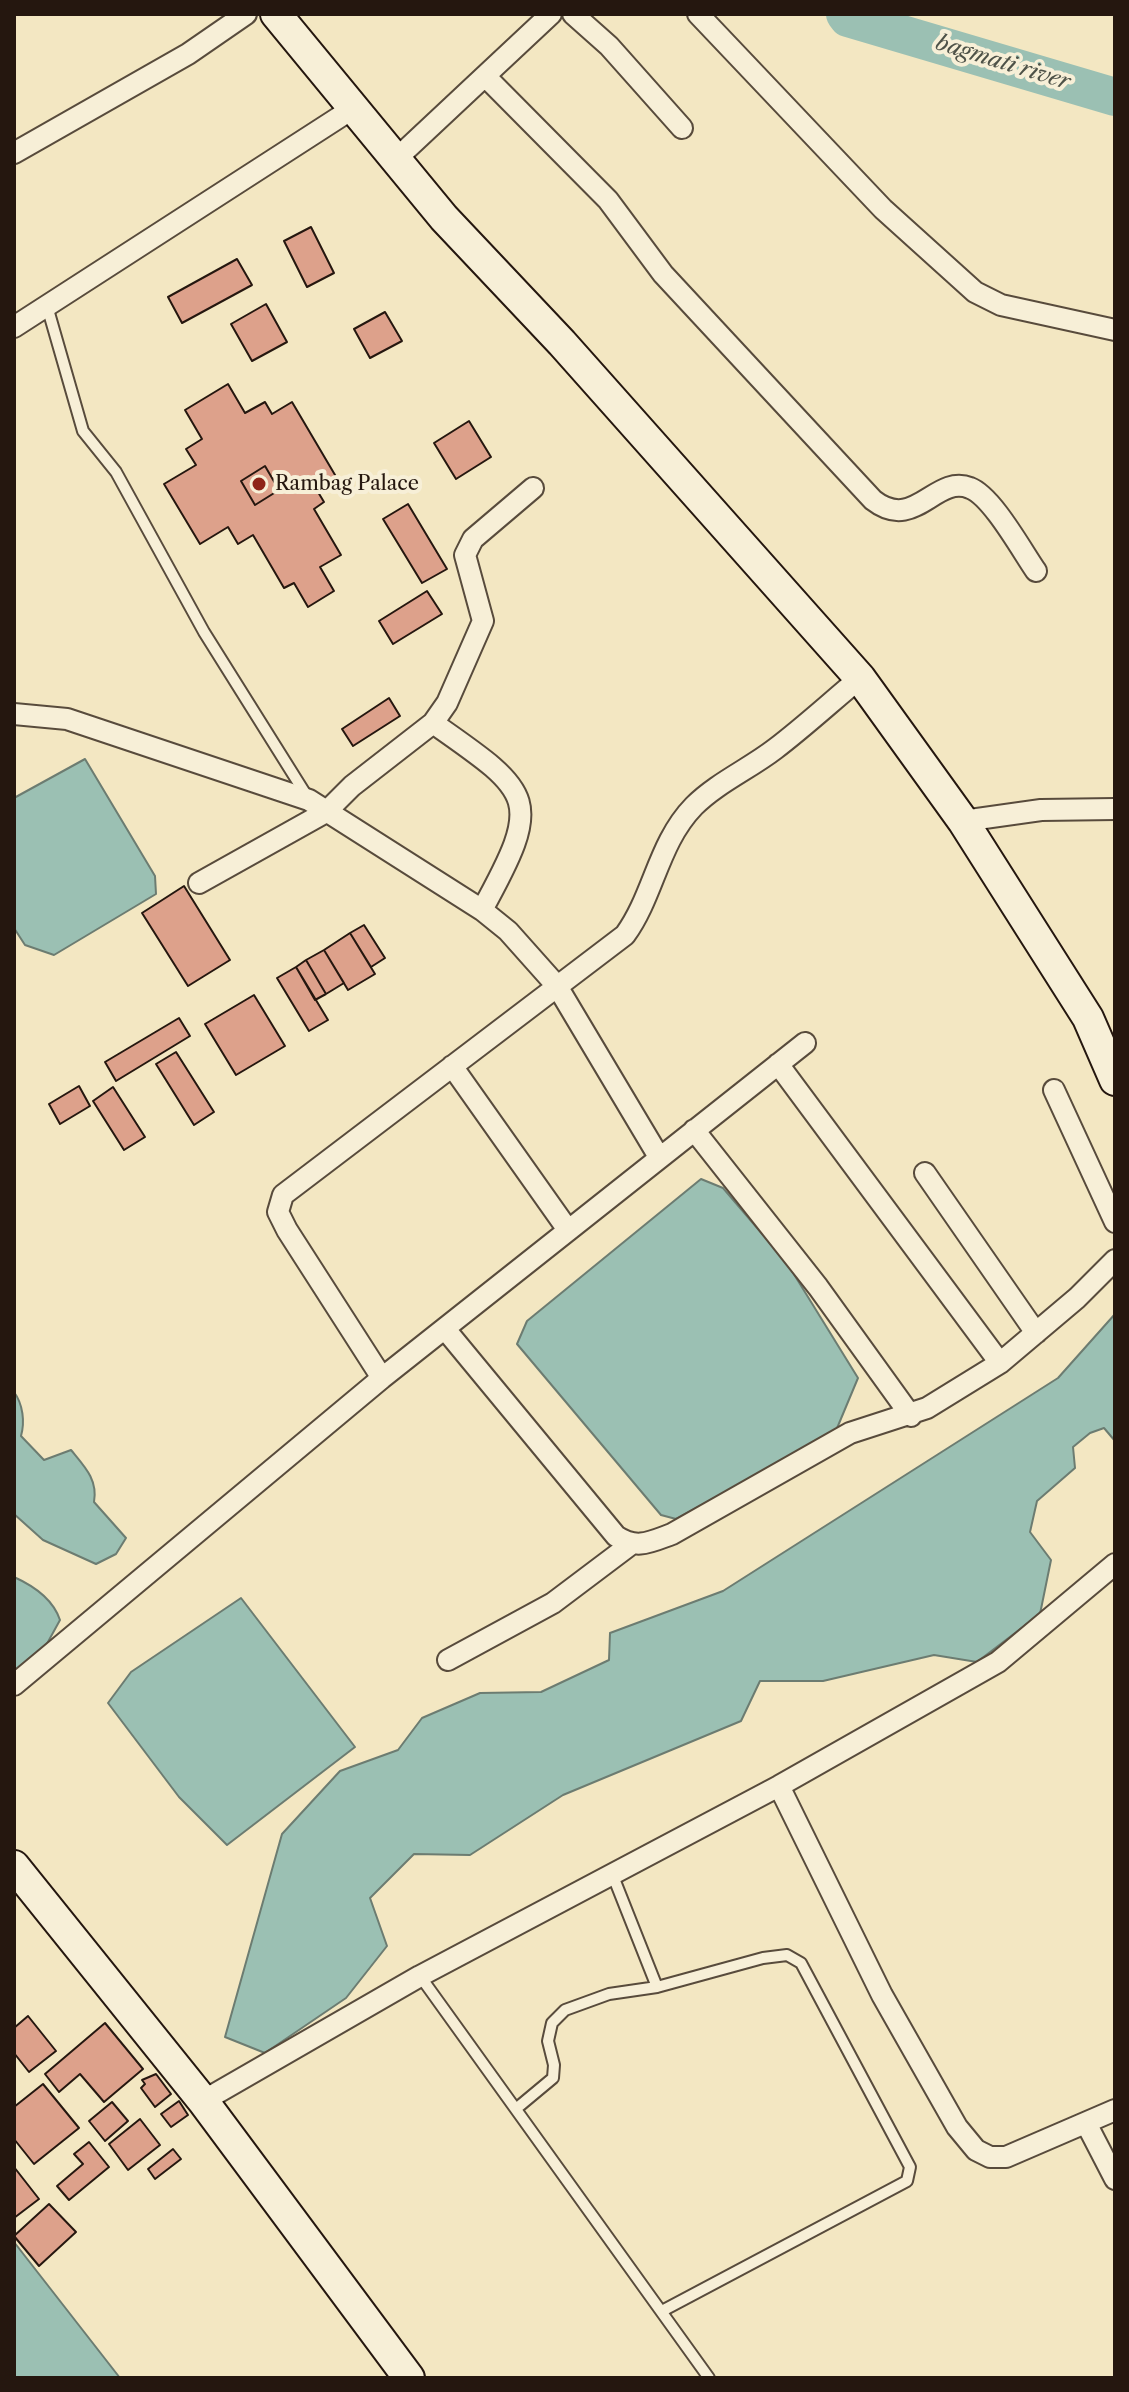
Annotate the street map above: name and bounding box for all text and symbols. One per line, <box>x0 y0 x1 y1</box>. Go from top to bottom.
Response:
water label: bagmati river <box>933 30 1073 96</box>
place label: Rambag Palace <box>275 472 419 496</box>
marker: Rambag Palace <box>250 475 268 493</box>

